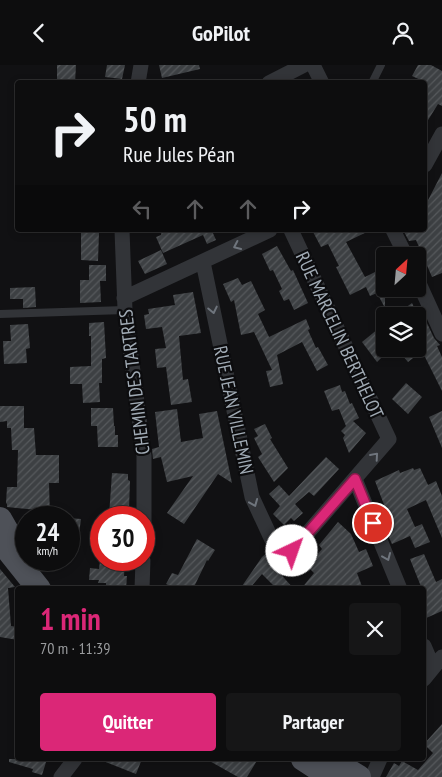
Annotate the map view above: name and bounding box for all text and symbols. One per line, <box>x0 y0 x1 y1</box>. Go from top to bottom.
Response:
icon: back <box>25 19 53 47</box>
text: GoPilot <box>192 19 250 47</box>
icon: person <box>389 19 417 47</box>
text: 50 m <box>123 96 187 142</box>
icon: right <box>40 100 105 165</box>
text: Rue Jules Péan <box>123 140 235 168</box>
icon: left <box>128 195 156 223</box>
icon: ahead <box>181 195 209 223</box>
icon: ahead <box>234 195 262 223</box>
icon: right <box>287 195 315 223</box>
one-way arrow <box>233 240 242 250</box>
north arrow <box>376 247 426 297</box>
map controls <box>376 247 426 357</box>
street label: RUE MARCELIN BERTHELOT <box>291 248 389 423</box>
one-way arrow <box>207 305 218 314</box>
button: layers <box>376 307 426 357</box>
street label: CHEMIN DES TARTRES <box>113 308 155 456</box>
street label: RUE JEAN VILLEMIN <box>209 344 259 476</box>
one-way arrow <box>370 452 379 461</box>
one-way arrow <box>248 498 259 507</box>
pin <box>352 502 394 544</box>
speed limit sign: 30 <box>90 506 155 571</box>
icon: arrive <box>359 509 387 537</box>
text: 24 <box>36 516 59 548</box>
position arrow <box>265 524 317 576</box>
text: km/h <box>37 543 58 558</box>
one-way arrow <box>380 552 391 561</box>
text: 1 min <box>40 599 101 638</box>
button: close <box>349 603 401 655</box>
text: 70 m · 11:39 <box>40 638 111 658</box>
button: Quitter <box>40 693 216 751</box>
button: Partager <box>226 693 401 751</box>

